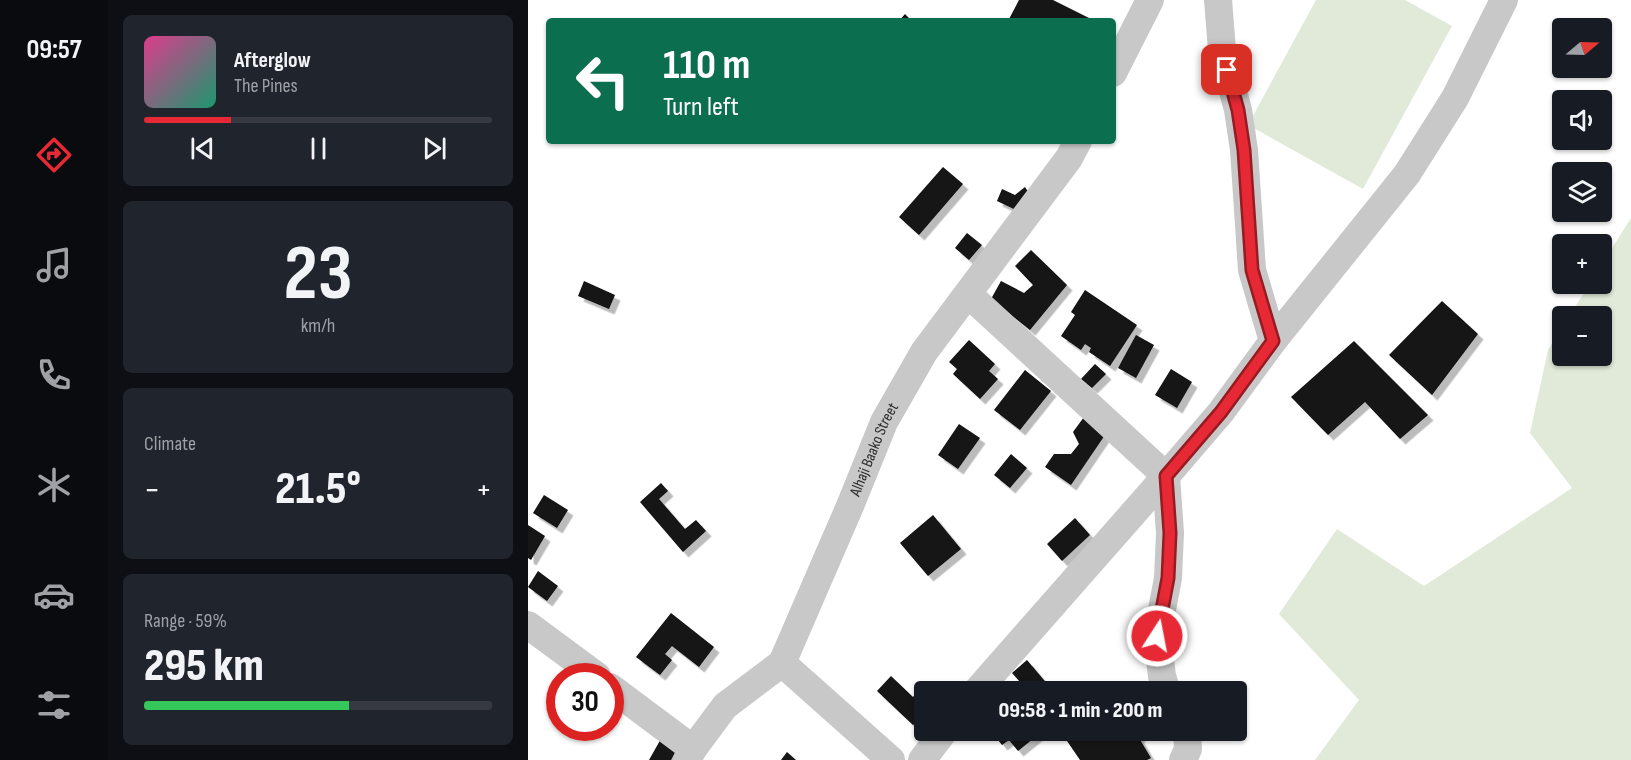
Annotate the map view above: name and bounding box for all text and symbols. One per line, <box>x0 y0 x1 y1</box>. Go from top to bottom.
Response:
north arrow <box>1552 18 1612 78</box>
map controls <box>1552 18 1612 366</box>
text: 09:57 <box>26 34 82 66</box>
text: 110 m <box>663 40 750 91</box>
icon: left <box>564 42 642 120</box>
pin <box>1201 44 1252 95</box>
text: Afterglow <box>234 47 311 74</box>
icon: arrive <box>1210 53 1243 86</box>
text: The Pines <box>234 74 298 98</box>
button: sound <box>1552 90 1612 150</box>
text: Turn left <box>663 91 739 123</box>
icon: previous <box>186 132 219 165</box>
icon: pause <box>302 132 335 165</box>
icon: next <box>418 132 451 165</box>
icon: directions <box>33 134 75 176</box>
button: layers <box>1552 162 1612 222</box>
text: 23 <box>283 228 353 321</box>
button: + <box>1552 234 1612 294</box>
icon: music <box>33 244 75 286</box>
button: − <box>1552 306 1612 366</box>
text: km/h <box>301 314 335 338</box>
icon: phone <box>33 354 75 396</box>
street label: Alhaji Baako Street <box>845 399 903 500</box>
text: Climate <box>144 432 196 456</box>
text: 21.5° <box>275 462 361 517</box>
icon: climate <box>33 464 75 506</box>
text: − <box>144 470 160 510</box>
text: + <box>476 470 492 510</box>
icon: car <box>33 574 75 616</box>
position arrow <box>1125 604 1189 668</box>
text: Range · 59% <box>144 609 227 633</box>
text: 295 km <box>144 639 264 694</box>
speed limit sign: 30 <box>546 663 624 741</box>
icon: filters <box>33 684 75 726</box>
text: 09:58 · 1 min · 200 m <box>999 697 1162 724</box>

